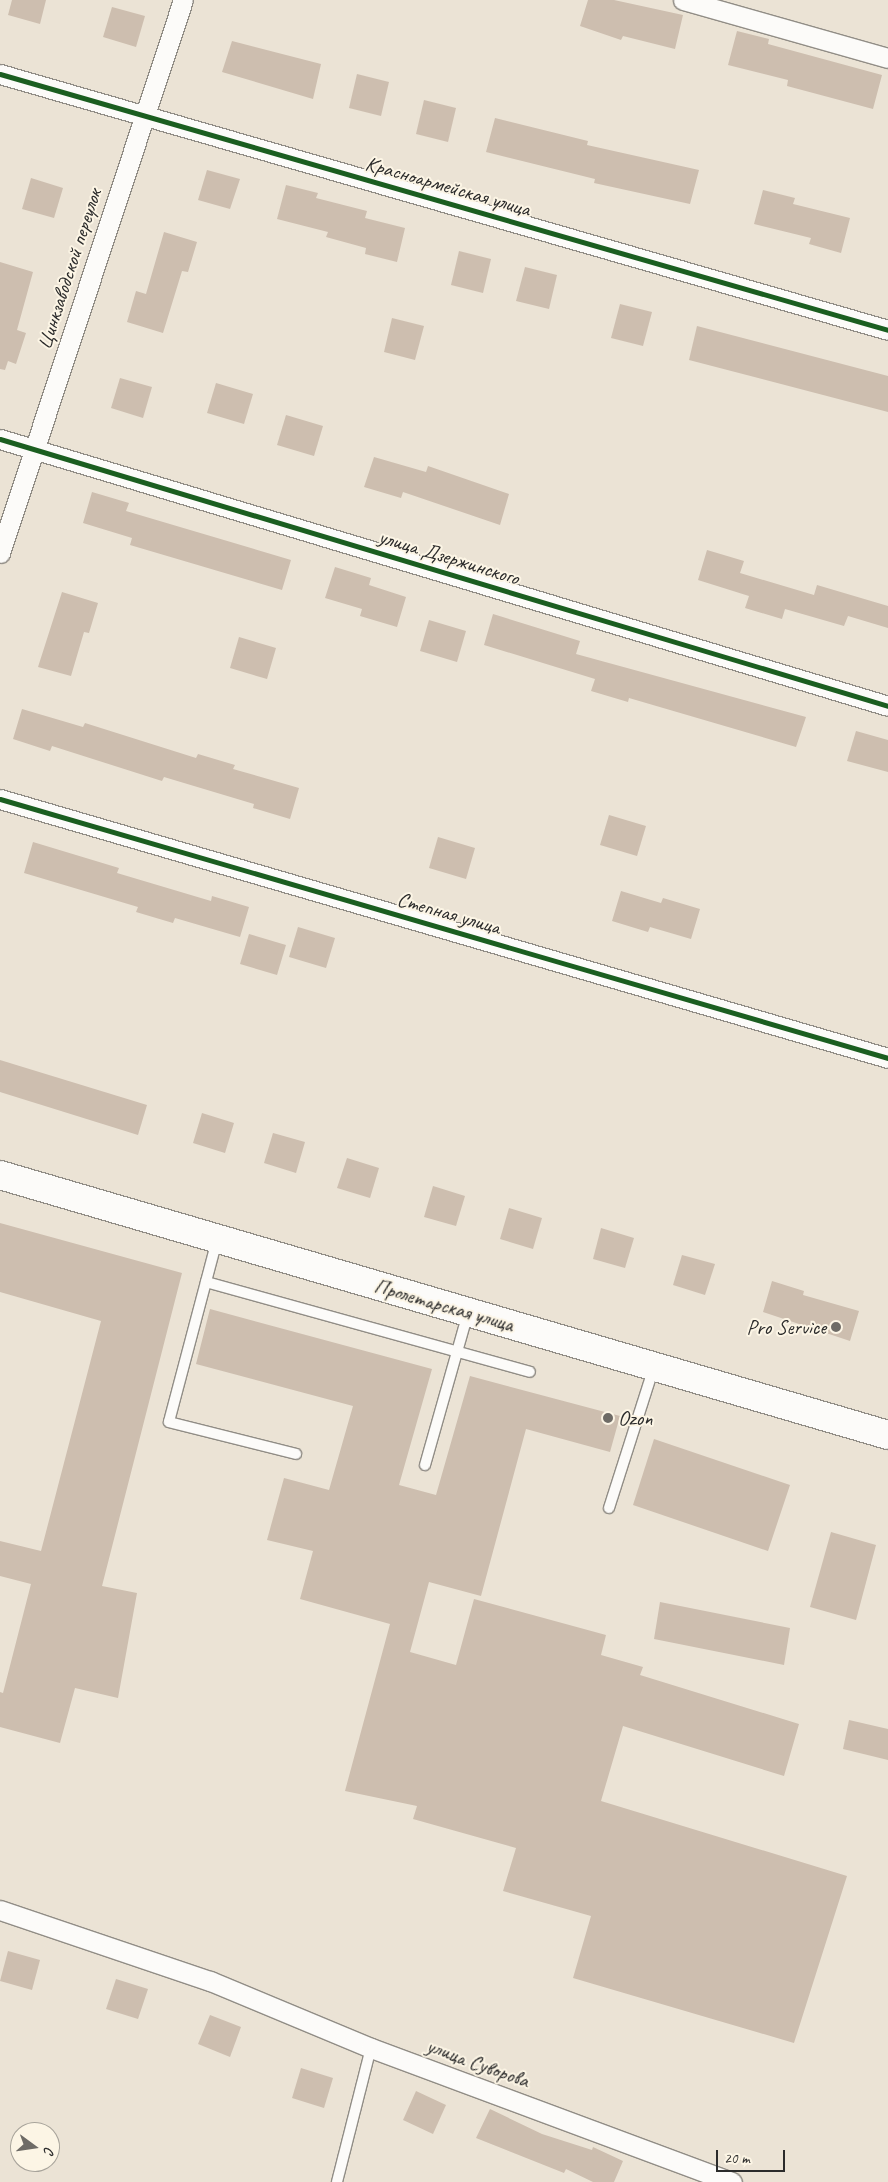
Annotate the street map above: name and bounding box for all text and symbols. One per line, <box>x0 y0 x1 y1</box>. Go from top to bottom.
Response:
street label: Красноармейская улица <box>362 150 534 222</box>
street label: Цинкзаводской переулок <box>31 186 107 352</box>
street label: улица Дзержинского <box>377 524 521 590</box>
street label: Степная улица <box>395 886 503 940</box>
street label: Пролетарская улица <box>371 1273 517 1337</box>
place label: Pro Service <box>746 1314 826 1340</box>
marker: Pro Service <box>830 1321 842 1333</box>
place label: Ozon <box>618 1405 653 1431</box>
marker: Ozon <box>602 1412 614 1424</box>
street label: улица Суворова <box>423 2033 533 2093</box>
north arrow <box>10 2122 60 2172</box>
scale bar <box>718 2140 787 2172</box>
text: С <box>40 2145 58 2156</box>
text: 20 m <box>724 2149 750 2168</box>

